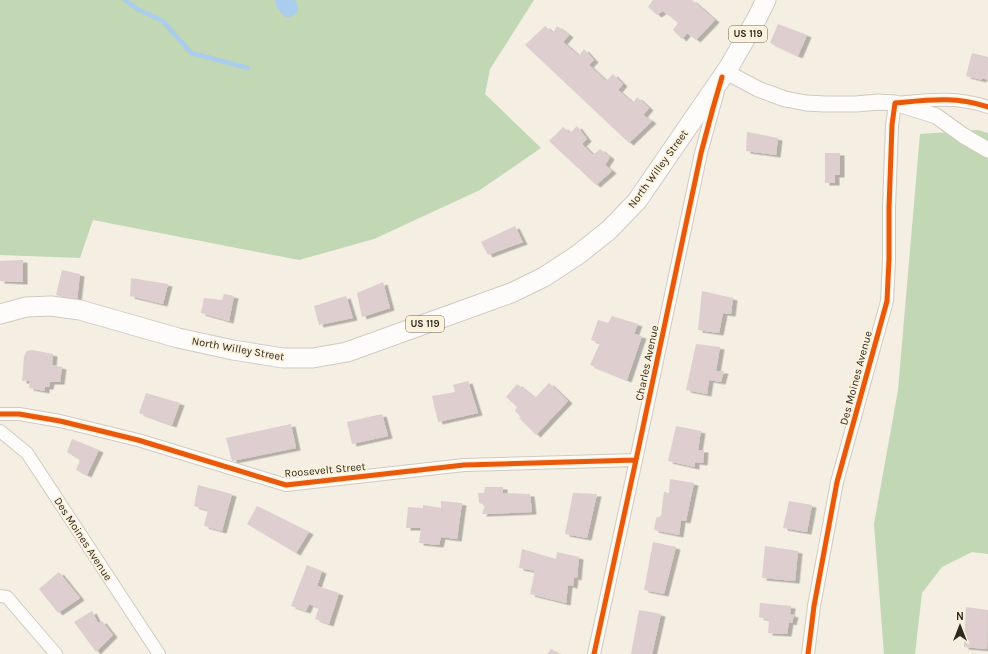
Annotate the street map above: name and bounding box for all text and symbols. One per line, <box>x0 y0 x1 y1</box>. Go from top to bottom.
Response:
road number: US 119 <box>729 26 767 42</box>
street label: North Willey Street <box>625 127 691 211</box>
road number: US 119 <box>406 316 444 332</box>
street label: Charles Avenue <box>633 324 661 402</box>
street label: Des Moines Avenue <box>837 329 875 426</box>
street label: North Willey Street <box>191 334 285 364</box>
street label: Roosevelt Street <box>284 460 366 480</box>
street label: Des Moines Avenue <box>51 495 115 583</box>
north arrow <box>940 606 980 646</box>
text: N <box>956 610 964 623</box>

